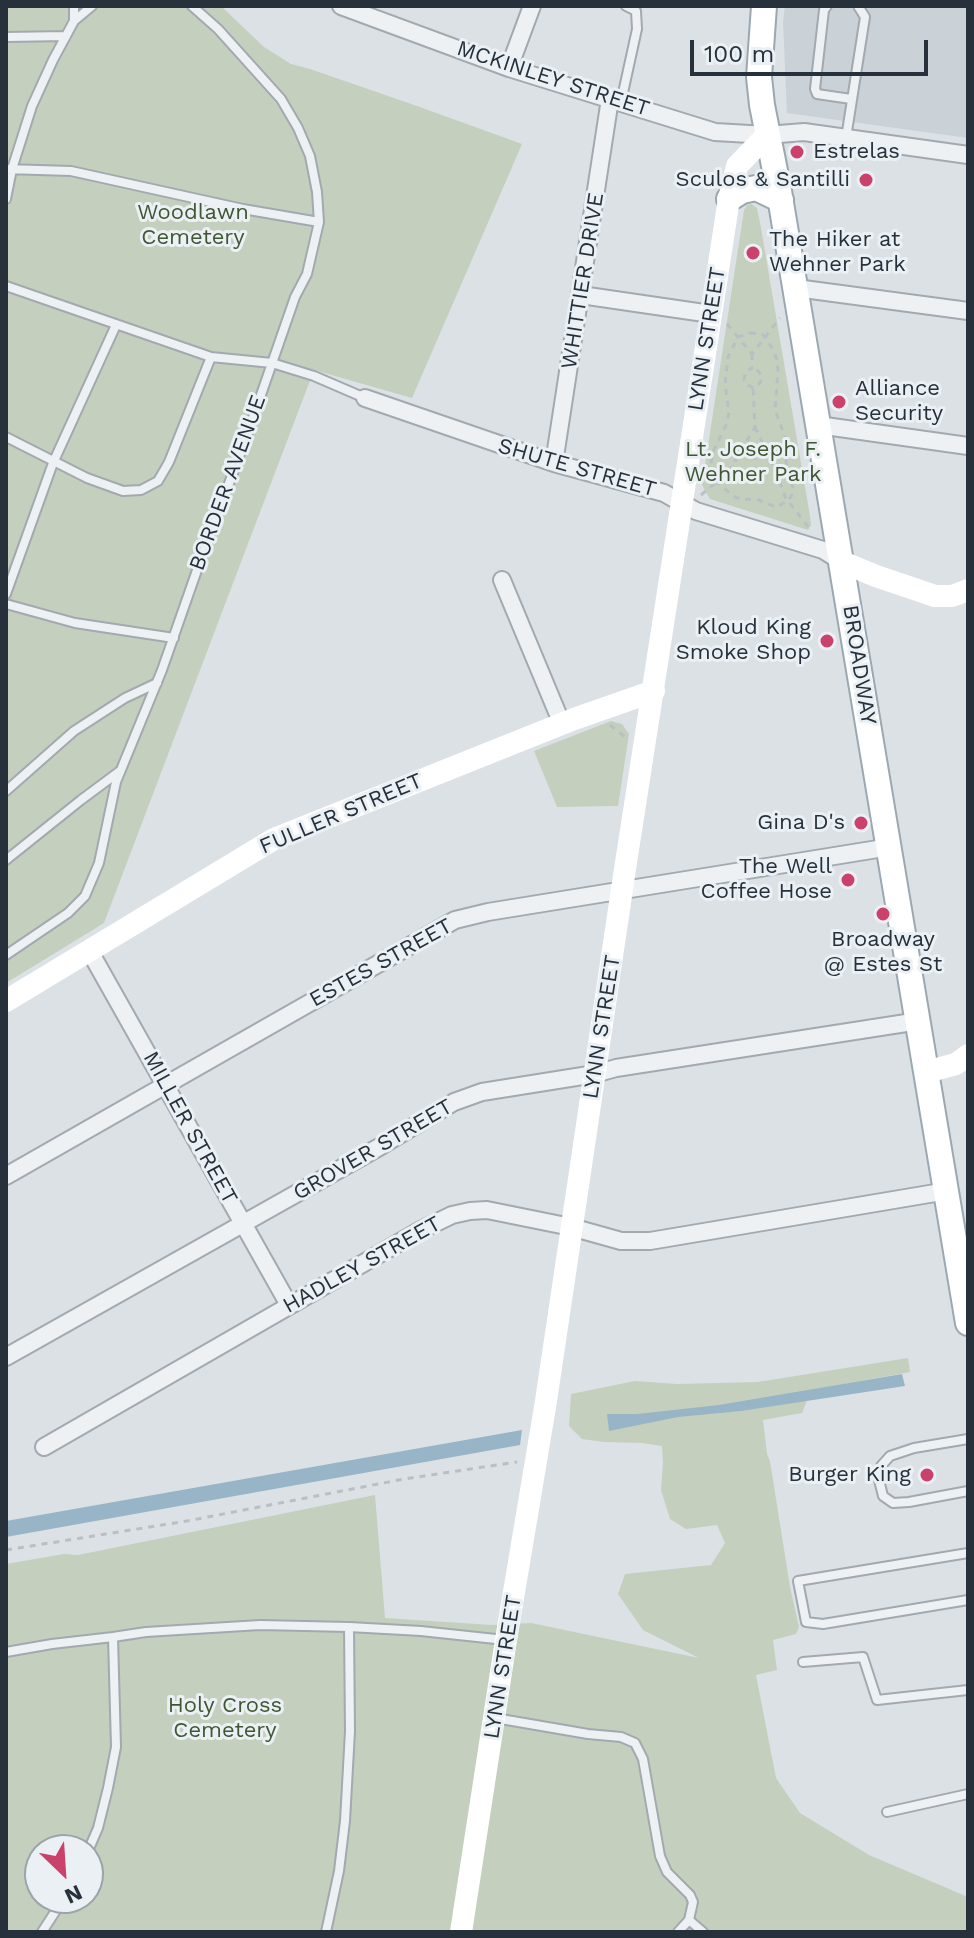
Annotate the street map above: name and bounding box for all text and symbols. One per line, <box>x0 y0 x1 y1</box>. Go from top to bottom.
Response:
scale bar <box>694 24 932 74</box>
street label: MCKINLEY STREET <box>453 35 653 123</box>
text: 100 m <box>704 40 774 68</box>
place label: Estrelas <box>813 139 900 165</box>
marker: Estrelas <box>788 143 806 161</box>
place label: Sculos & Santilli <box>676 167 850 193</box>
marker: Sculos & Santilli <box>857 171 875 189</box>
street label: WHITTIER DRIVE <box>556 191 610 371</box>
park label: Woodlawn Cemetery <box>137 200 249 252</box>
place label: The Hiker at Wehner Park <box>769 227 906 278</box>
marker: The Hiker at Wehner Park <box>744 244 762 262</box>
street label: LYNN STREET <box>683 265 731 413</box>
place label: Alliance Security <box>855 376 943 428</box>
street label: BORDER AVENUE <box>184 392 272 574</box>
marker: Alliance Security <box>830 393 848 411</box>
street label: SHUTE STREET <box>495 433 659 503</box>
park label: Lt. Joseph F. Wehner Park <box>685 437 821 488</box>
street label: BROADWAY <box>836 603 882 727</box>
place label: Kloud King Smoke Shop <box>676 615 811 666</box>
marker: Kloud King Smoke Shop <box>818 632 836 650</box>
street label: FULLER STREET <box>256 768 426 860</box>
place label: Gina D's <box>757 810 845 836</box>
marker: Gina D's <box>852 814 870 832</box>
place label: The Well Coffee Hose <box>701 854 832 906</box>
marker: The Well Coffee Hose <box>839 871 857 889</box>
marker: Broadway @ Estes St <box>874 905 892 923</box>
street label: ESTES STREET <box>305 913 457 1013</box>
place label: Broadway @ Estes St <box>824 927 942 978</box>
street label: LYNN STREET <box>578 953 626 1101</box>
street label: MILLER STREET <box>137 1047 243 1209</box>
street label: GROVER STREET <box>289 1094 457 1206</box>
street label: HADLEY STREET <box>278 1211 446 1319</box>
place label: Burger King <box>788 1462 911 1488</box>
marker: Burger King <box>918 1466 936 1484</box>
street label: LYNN STREET <box>479 1593 527 1741</box>
park label: Holy Cross Cemetery <box>168 1693 282 1744</box>
north arrow <box>24 1834 104 1914</box>
text: N <box>61 1880 86 1909</box>

